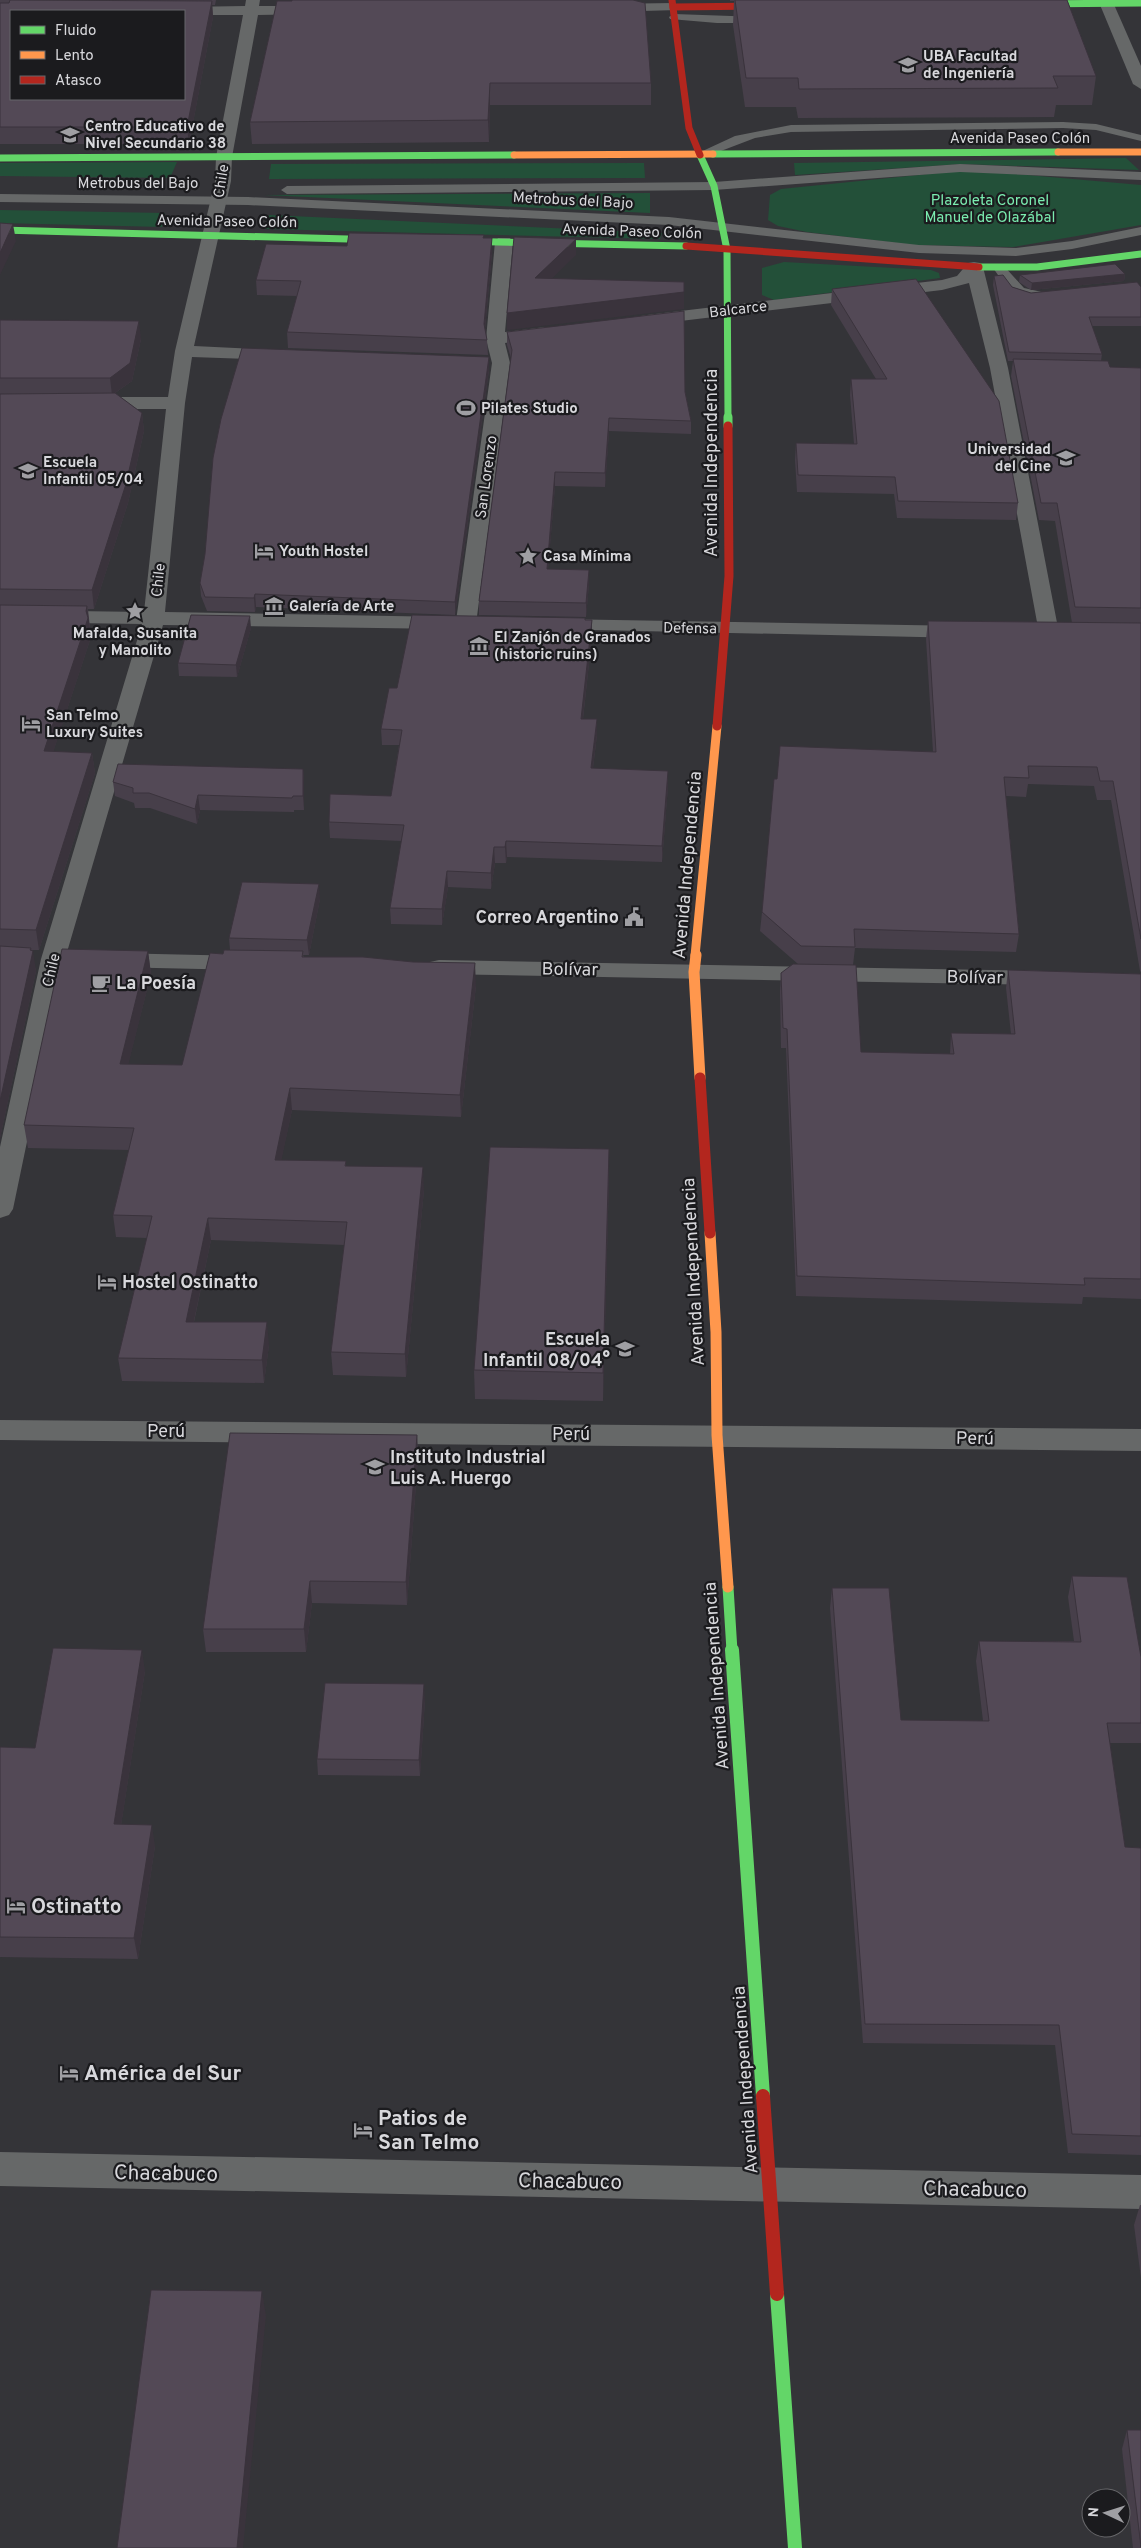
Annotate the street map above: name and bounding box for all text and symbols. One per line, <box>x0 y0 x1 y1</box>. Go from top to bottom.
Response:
legend <box>10 10 185 100</box>
text: Fluido <box>55 22 96 41</box>
text: Lento <box>55 47 94 66</box>
place label: UBA Facultad de Ingeniería <box>923 48 1018 84</box>
school or university icon: UBA Facultad de Ingeniería <box>897 54 919 76</box>
text: Atasco <box>55 72 101 91</box>
place label: Centro Educativo de Nivel Secundario 38 <box>85 118 226 154</box>
school or university icon: Centro Educativo de Nivel Secundario 38 <box>59 124 81 146</box>
street label: Avenida Paseo Colón <box>950 130 1090 149</box>
street label: Chile <box>210 163 235 199</box>
street label: Metrobus del Bajo <box>78 175 198 194</box>
street label: Metrobus del Bajo <box>512 189 634 214</box>
park label: Plazoleta Coronel Manuel de Olazábal <box>925 192 1055 228</box>
street label: Avenida Paseo Colón <box>157 212 297 233</box>
street label: Avenida Paseo Colón <box>561 221 702 244</box>
street label: Balcarce <box>708 298 768 323</box>
street label: Avenida Independencia <box>701 369 724 557</box>
sports icon: Pilates Studio <box>455 397 477 419</box>
place label: Pilates Studio <box>481 400 578 419</box>
street label: San Lorenzo <box>472 434 503 520</box>
place label: Universidad del Cine <box>967 441 1051 477</box>
school or university icon: Universidad del Cine <box>1055 447 1077 469</box>
place label: Escuela Infantil 05/04 <box>43 454 143 490</box>
school or university icon: Escuela Infantil 05/04 <box>17 460 39 482</box>
hotel icon: Youth Hostel <box>253 540 275 562</box>
place label: Youth Hostel <box>279 543 368 562</box>
place icon: Casa Mínima <box>517 545 539 567</box>
place label: Casa Mínima <box>543 548 631 567</box>
street label: Chile <box>148 562 171 598</box>
museum icon: Galería de Arte <box>263 595 285 617</box>
place label: Galería de Arte <box>289 598 394 617</box>
place icon: Mafalda, Susanita y Manolito <box>124 600 146 622</box>
street label: Defensa <box>663 620 717 639</box>
place label: Mafalda, Susanita y Manolito <box>73 625 197 661</box>
place label: El Zanjón de Granados (historic ruins) <box>494 629 651 665</box>
museum icon: El Zanjón de Granados (historic ruins) <box>468 635 490 657</box>
place label: San Telmo Luxury Suites <box>46 707 143 743</box>
hotel icon: San Telmo Luxury Suites <box>20 713 42 735</box>
street label: Avenida Independencia <box>669 770 708 960</box>
public building icon: Correo Argentino <box>623 906 645 928</box>
place label: Correo Argentino <box>476 907 619 930</box>
street label: Chile <box>39 952 66 989</box>
street label: Bolívar <box>541 959 599 982</box>
street label: Bolívar <box>946 967 1004 990</box>
cafe icon: La Poesía <box>90 972 112 994</box>
place label: La Poesía <box>116 973 196 996</box>
street label: Avenida Independencia <box>678 1177 711 1367</box>
hotel icon: Hostel Ostinatto <box>96 1271 118 1293</box>
place label: Hostel Ostinatto <box>122 1272 258 1295</box>
place label: Escuela Infantil 08/04° <box>483 1329 610 1373</box>
school or university icon: Escuela Infantil 08/04° <box>614 1338 636 1360</box>
street label: Perú <box>147 1421 185 1444</box>
street label: Perú <box>552 1424 590 1447</box>
street label: Perú <box>956 1428 994 1451</box>
place label: Instituto Industrial Luis A. Huergo <box>390 1447 546 1491</box>
school or university icon: Instituto Industrial Luis A. Huergo <box>364 1456 386 1478</box>
street label: Avenida Independencia <box>699 1581 736 1771</box>
place label: Ostinatto <box>31 1894 122 1921</box>
hotel icon: Ostinatto <box>5 1895 27 1917</box>
street label: Avenida Independencia <box>728 1985 765 2175</box>
place label: América del Sur <box>84 2061 242 2088</box>
hotel icon: América del Sur <box>58 2062 80 2084</box>
place label: Patios de San Telmo <box>378 2106 479 2157</box>
hotel icon: Patios de San Telmo <box>352 2119 374 2141</box>
street label: Chacabuco <box>114 2160 218 2189</box>
street label: Chacabuco <box>518 2168 622 2197</box>
street label: Chacabuco <box>923 2176 1027 2205</box>
north arrow <box>1081 2488 1131 2538</box>
text: N <box>1086 2507 1103 2518</box>

